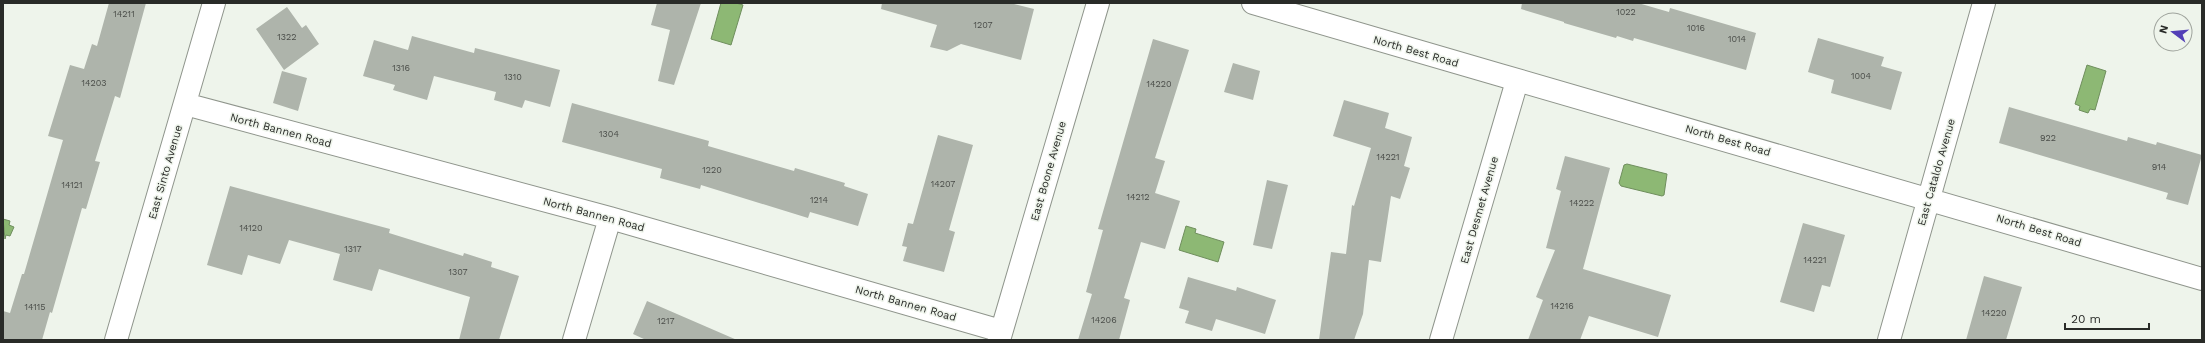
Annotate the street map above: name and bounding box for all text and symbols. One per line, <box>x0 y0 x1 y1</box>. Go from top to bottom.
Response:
house number: 1022 <box>1616 7 1636 17</box>
house number: 14211 <box>113 9 135 19</box>
north arrow <box>2153 12 2193 52</box>
house number: 1207 <box>973 20 993 30</box>
house number: 1016 <box>1687 23 1705 33</box>
text: N <box>2156 24 2171 35</box>
house number: 1322 <box>277 32 297 42</box>
street label: North Best Road <box>1372 33 1460 70</box>
house number: 1014 <box>1728 34 1747 44</box>
house number: 1316 <box>392 63 410 73</box>
house number: 1004 <box>1851 71 1872 81</box>
house number: 1310 <box>504 72 522 82</box>
house number: 14203 <box>82 78 106 88</box>
house number: 14220 <box>1146 79 1172 89</box>
street label: North Bannen Road <box>229 111 333 150</box>
street label: East Cataldo Avenue <box>1915 117 1958 227</box>
street label: East Boone Avenue <box>1028 120 1069 223</box>
street label: North Best Road <box>1684 122 1772 159</box>
street label: East Sinto Avenue <box>146 123 185 221</box>
house number: 1304 <box>599 129 619 139</box>
house number: 922 <box>2040 133 2056 143</box>
house number: 14221 <box>1376 152 1400 162</box>
street label: East Desmet Avenue <box>1458 155 1501 265</box>
house number: 914 <box>2152 162 2167 172</box>
house number: 1220 <box>702 165 722 175</box>
house number: 14207 <box>931 179 955 189</box>
house number: 14121 <box>61 180 83 190</box>
house number: 14212 <box>1126 192 1150 202</box>
street label: North Bannen Road <box>542 195 646 234</box>
house number: 1214 <box>810 195 828 205</box>
house number: 14222 <box>1570 198 1594 208</box>
street label: North Best Road <box>1995 211 2083 250</box>
house number: 14120 <box>239 223 263 233</box>
house number: 1317 <box>344 244 362 254</box>
house number: 14221 <box>1803 255 1827 265</box>
house number: 1307 <box>448 267 468 277</box>
street label: North Bannen Road <box>854 283 958 324</box>
house number: 14216 <box>1550 301 1574 311</box>
house number: 14115 <box>24 302 46 312</box>
scale bar <box>2065 305 2149 331</box>
house number: 14220 <box>1981 308 2007 318</box>
text: 20 m <box>2071 312 2101 326</box>
house number: 14206 <box>1091 315 1117 325</box>
house number: 1217 <box>657 316 675 326</box>

